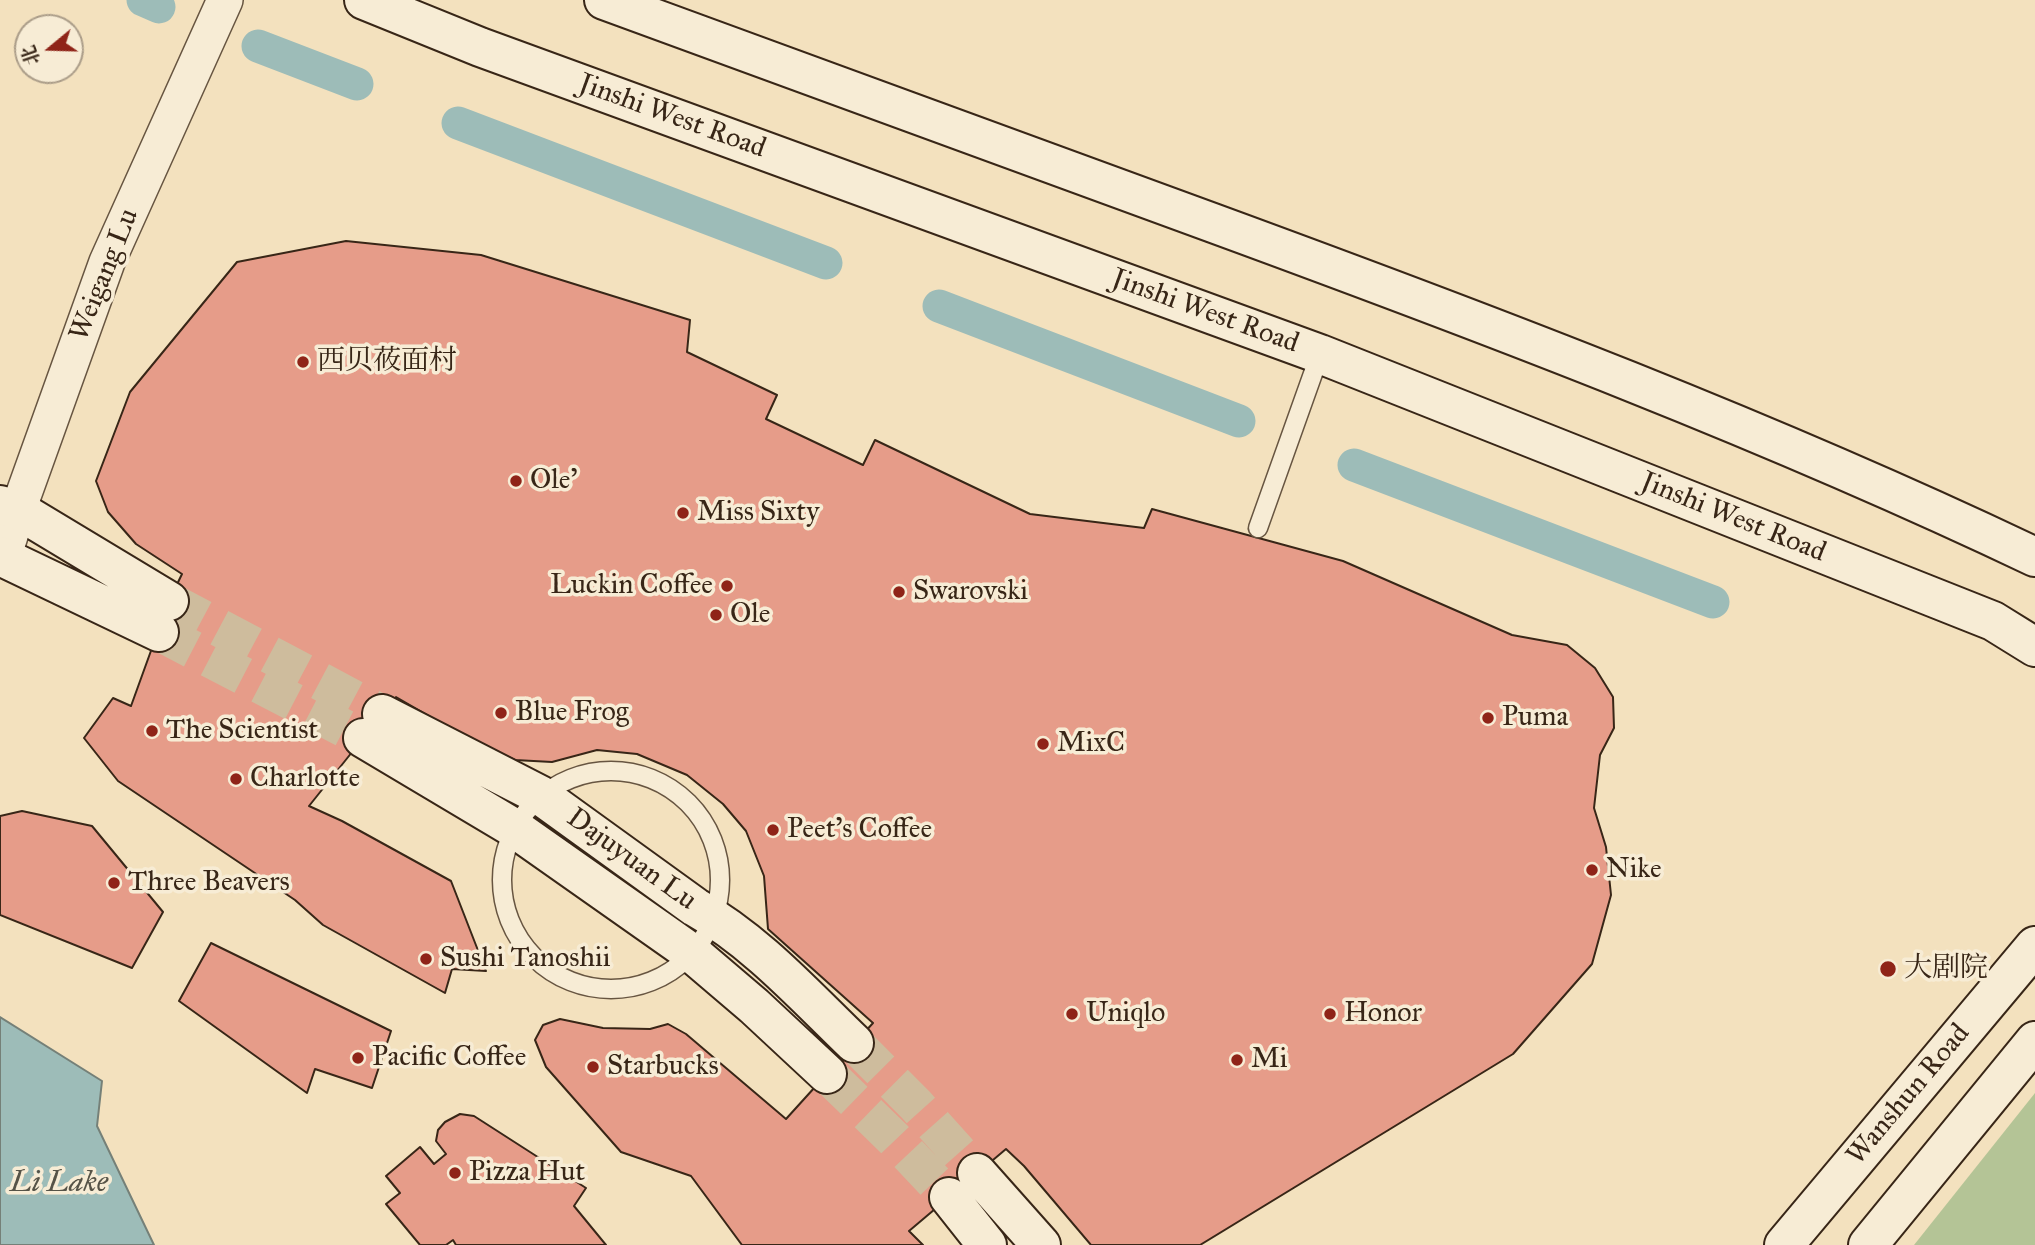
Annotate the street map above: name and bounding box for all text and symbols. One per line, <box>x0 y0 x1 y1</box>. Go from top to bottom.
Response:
north arrow <box>14 14 84 84</box>
text: 北 <box>17 43 45 68</box>
street label: Jinshi West Road <box>574 68 770 166</box>
street label: Weigang Lu <box>63 204 147 346</box>
street label: Jinshi West Road <box>1107 263 1303 361</box>
place label: 西贝莜面村 <box>317 345 457 379</box>
marker: 西贝莜面村 <box>295 354 311 370</box>
place label: Ole' <box>530 464 577 498</box>
street label: Jinshi West Road <box>1636 466 1830 570</box>
marker: Ole' <box>508 473 524 489</box>
place label: Miss Sixty <box>697 496 819 530</box>
marker: Miss Sixty <box>675 505 691 521</box>
place label: Luckin Coffee <box>550 569 713 603</box>
place label: Swarovski <box>913 575 1028 609</box>
marker: Luckin Coffee <box>719 578 735 594</box>
marker: Swarovski <box>891 584 907 600</box>
place label: Ole <box>730 598 770 632</box>
marker: Ole <box>708 607 724 623</box>
place label: Blue Frog <box>515 696 629 730</box>
place label: Puma <box>1502 701 1568 735</box>
marker: Blue Frog <box>493 705 509 721</box>
marker: Puma <box>1480 710 1496 726</box>
place label: The Scientist <box>166 714 318 748</box>
marker: The Scientist <box>144 723 160 739</box>
place label: MixC <box>1057 727 1125 761</box>
marker: MixC <box>1035 736 1051 752</box>
place label: Charlotte <box>250 762 360 796</box>
marker: Charlotte <box>228 771 244 787</box>
street label: Dajuyuan Lu <box>560 802 702 918</box>
place label: Peet's Coffee <box>787 813 932 847</box>
marker: Peet's Coffee <box>765 822 781 838</box>
place label: Nike <box>1606 853 1662 887</box>
marker: Nike <box>1584 862 1600 878</box>
place label: Three Beavers <box>128 866 290 900</box>
marker: Three Beavers <box>106 875 122 891</box>
place label: Sushi Tanoshii <box>440 942 610 976</box>
marker: Sushi Tanoshii <box>418 951 434 967</box>
place label: 大剧院 <box>1904 952 1988 986</box>
marker: 大剧院 <box>1878 959 1898 979</box>
place label: Uniqlo <box>1086 997 1165 1031</box>
place label: Honor <box>1344 997 1422 1031</box>
marker: Uniqlo <box>1064 1006 1080 1022</box>
marker: Honor <box>1322 1006 1338 1022</box>
street label: Wanshun Road <box>1840 1018 1978 1172</box>
place label: Pacific Coffee <box>372 1041 526 1075</box>
place label: Mi <box>1251 1043 1288 1077</box>
marker: Pacific Coffee <box>350 1050 366 1066</box>
place label: Starbucks <box>607 1050 719 1084</box>
marker: Mi <box>1229 1052 1245 1068</box>
marker: Starbucks <box>585 1059 601 1075</box>
place label: Pizza Hut <box>469 1156 585 1190</box>
marker: Pizza Hut <box>447 1165 463 1181</box>
water label: Li Lake <box>10 1166 108 1202</box>

